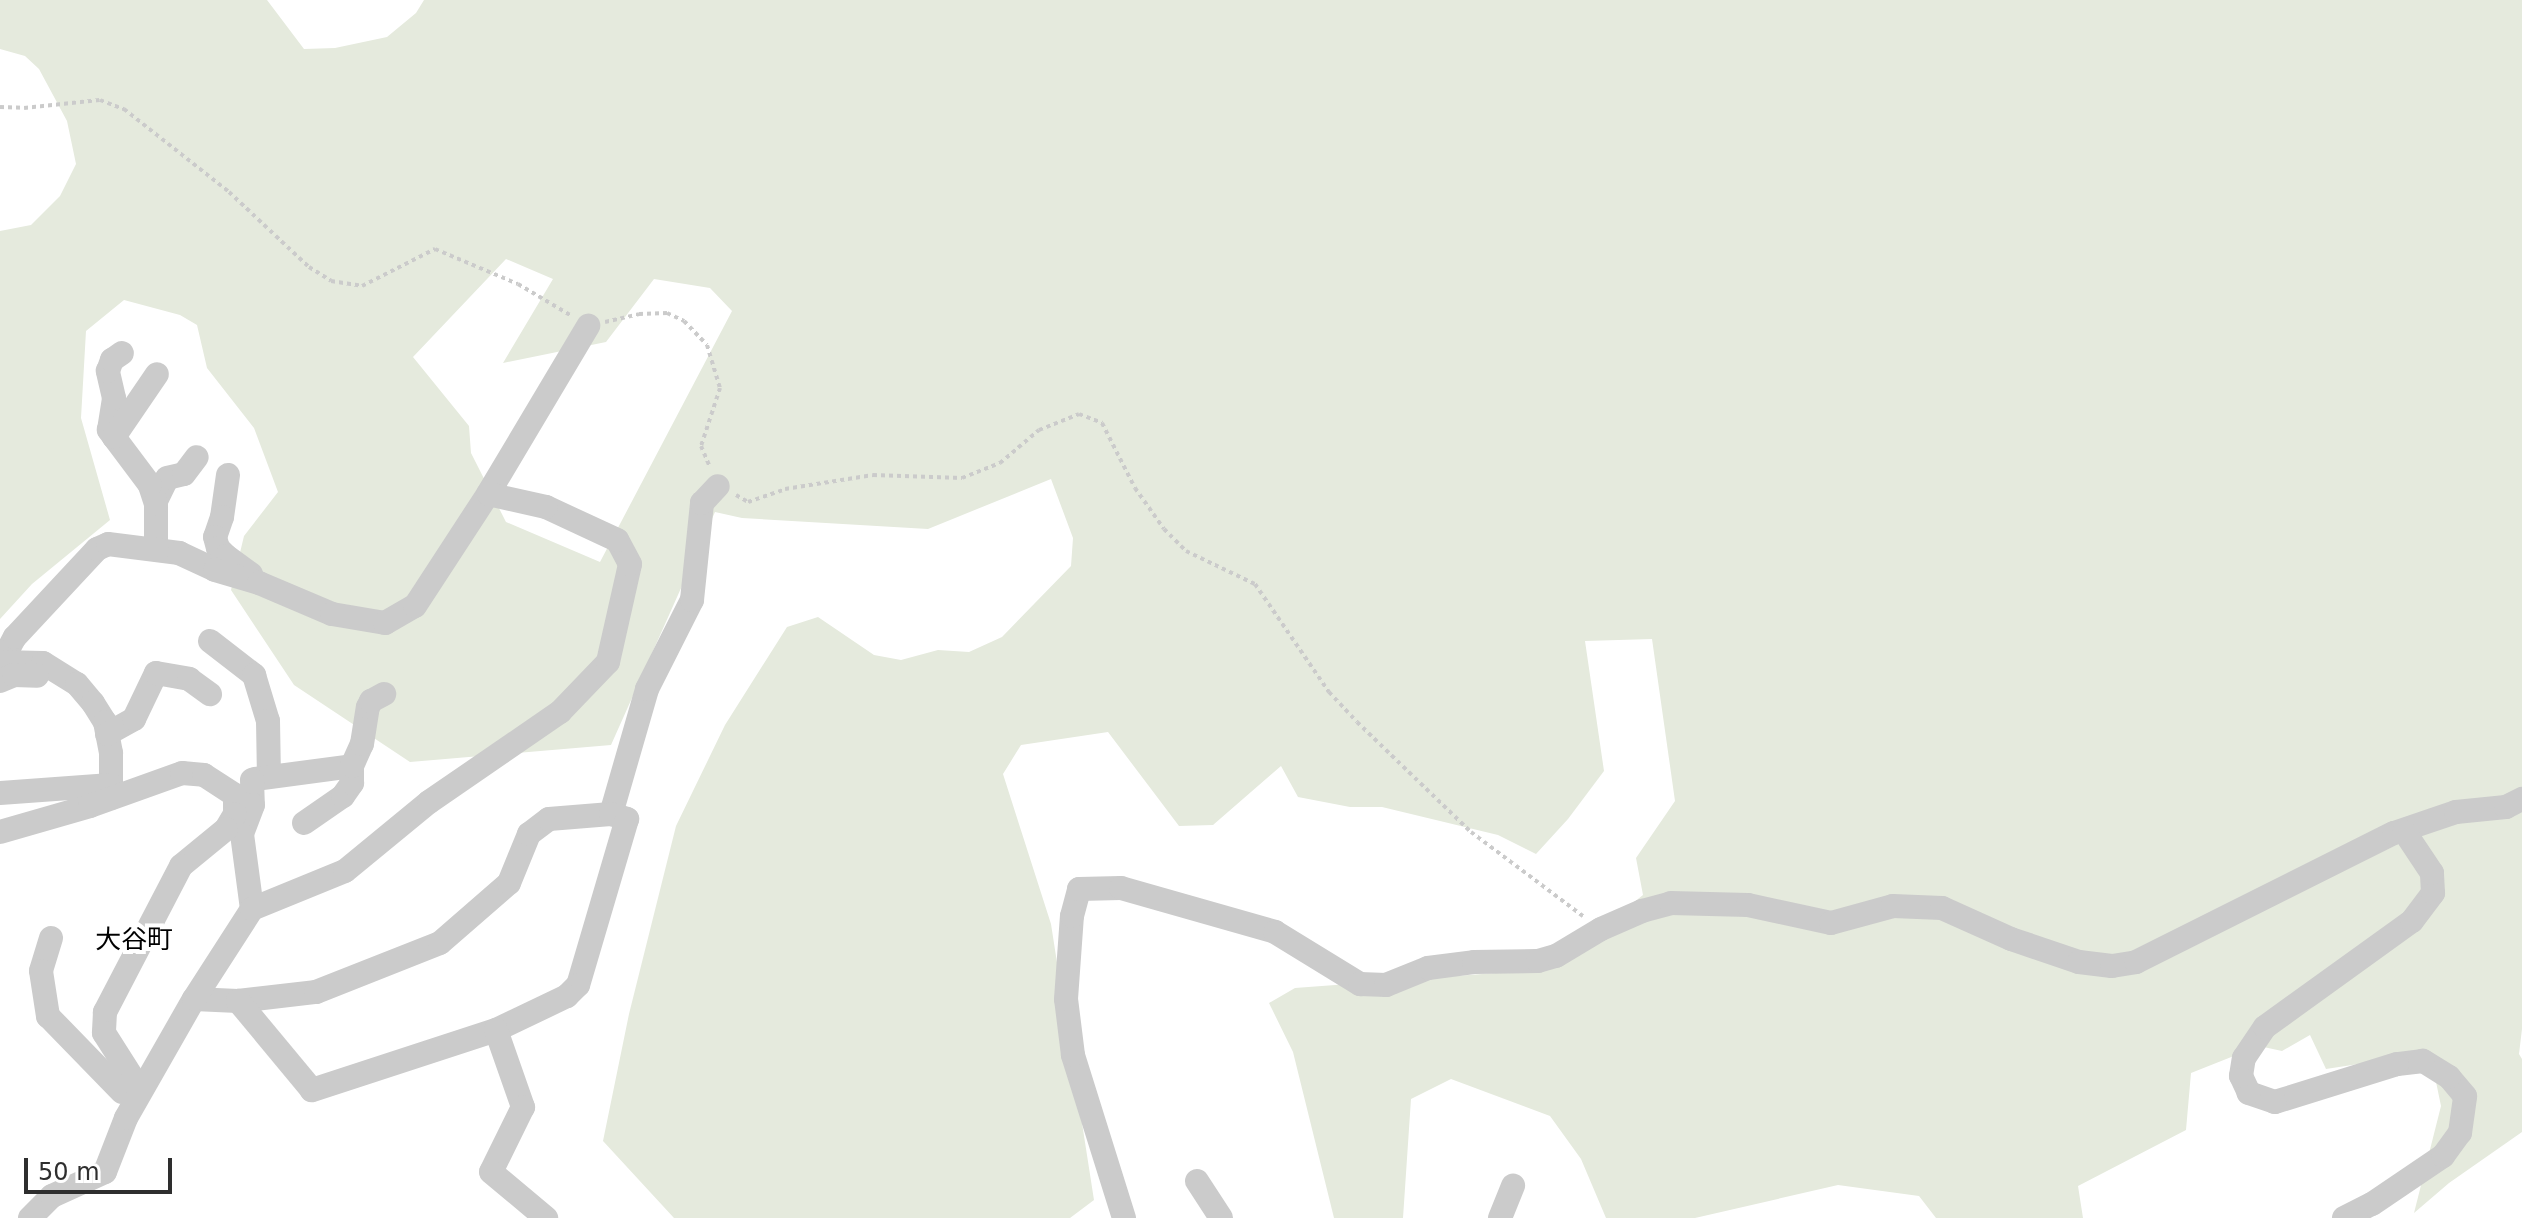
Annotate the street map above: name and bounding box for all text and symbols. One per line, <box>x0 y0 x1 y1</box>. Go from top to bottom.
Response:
district label: 大谷町 <box>95 924 173 956</box>
scale bar <box>28 1142 176 1192</box>
text: 50 m <box>38 1158 100 1186</box>

